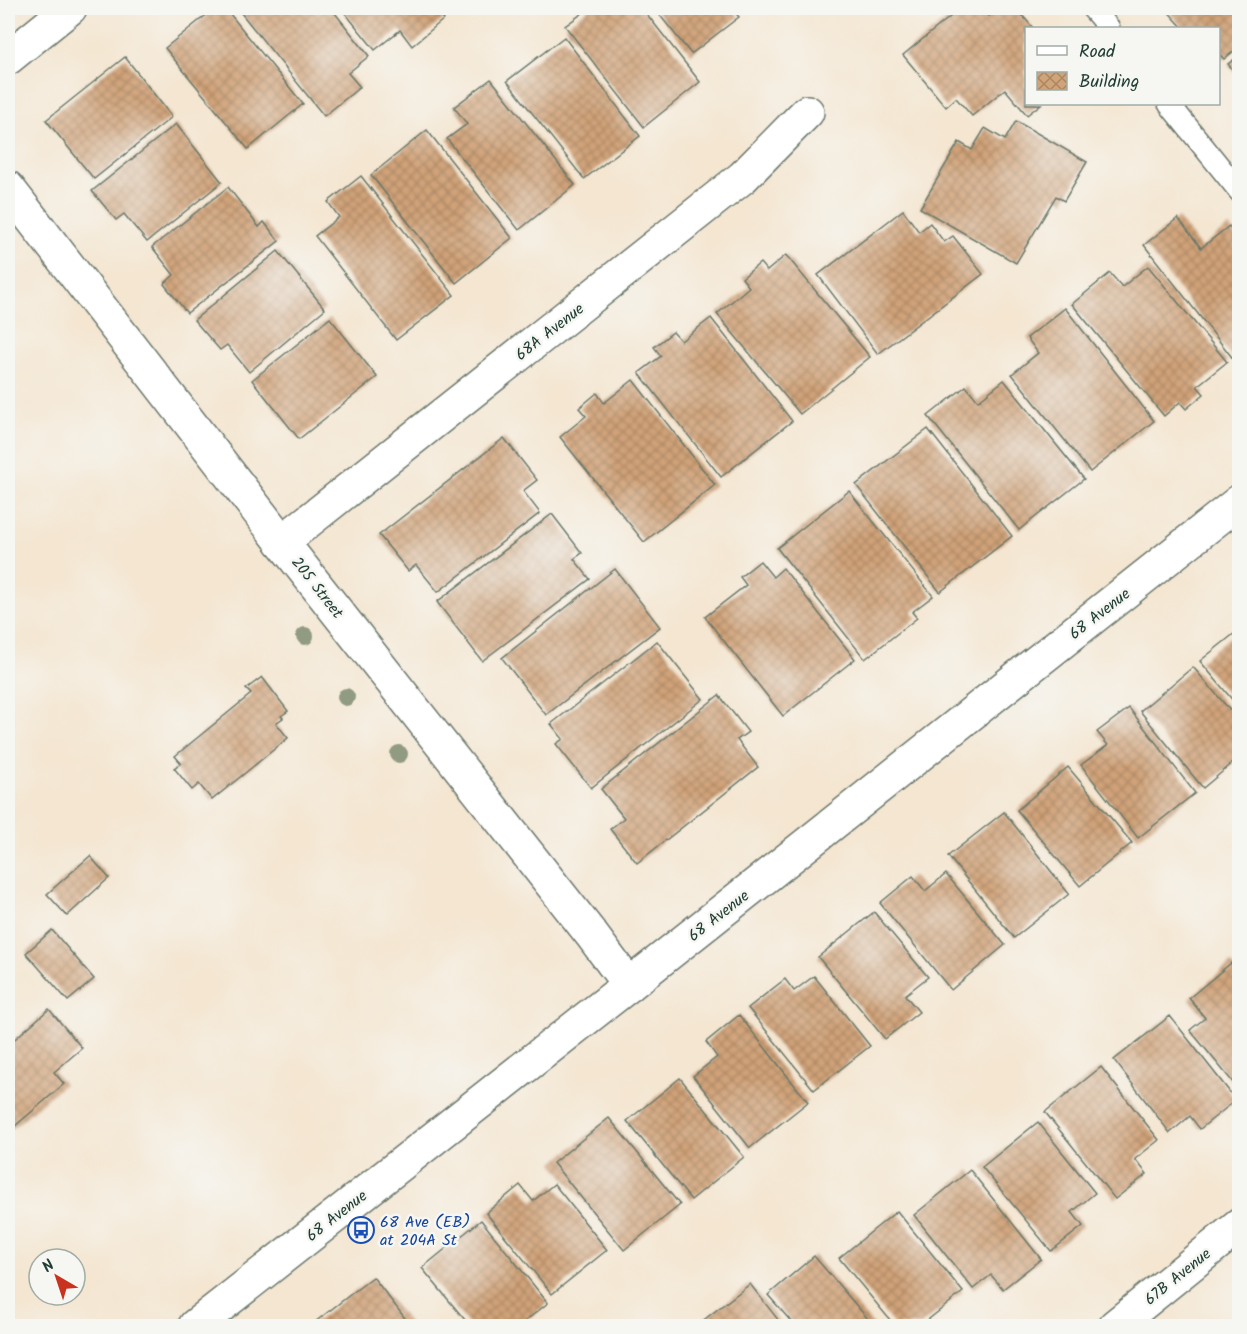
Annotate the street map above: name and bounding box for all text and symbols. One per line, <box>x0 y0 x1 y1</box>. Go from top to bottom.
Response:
legend <box>1025 27 1220 105</box>
text: Road <box>1079 38 1116 67</box>
text: Building <box>1079 68 1139 97</box>
street label: 68A Avenue <box>510 297 590 367</box>
street label: 205 Street <box>285 552 350 625</box>
street label: 68 Avenue <box>1064 582 1136 646</box>
street label: 68 Avenue <box>683 884 755 948</box>
street label: 68 Avenue <box>301 1184 373 1248</box>
place label: 68 Ave (EB) at 204A St <box>380 1210 470 1253</box>
bus stop icon: 68 Ave (EB) at 204A St <box>346 1215 376 1245</box>
street label: 67B Avenue <box>1139 1242 1217 1312</box>
north arrow <box>27 1247 87 1307</box>
text: N <box>37 1254 60 1279</box>

